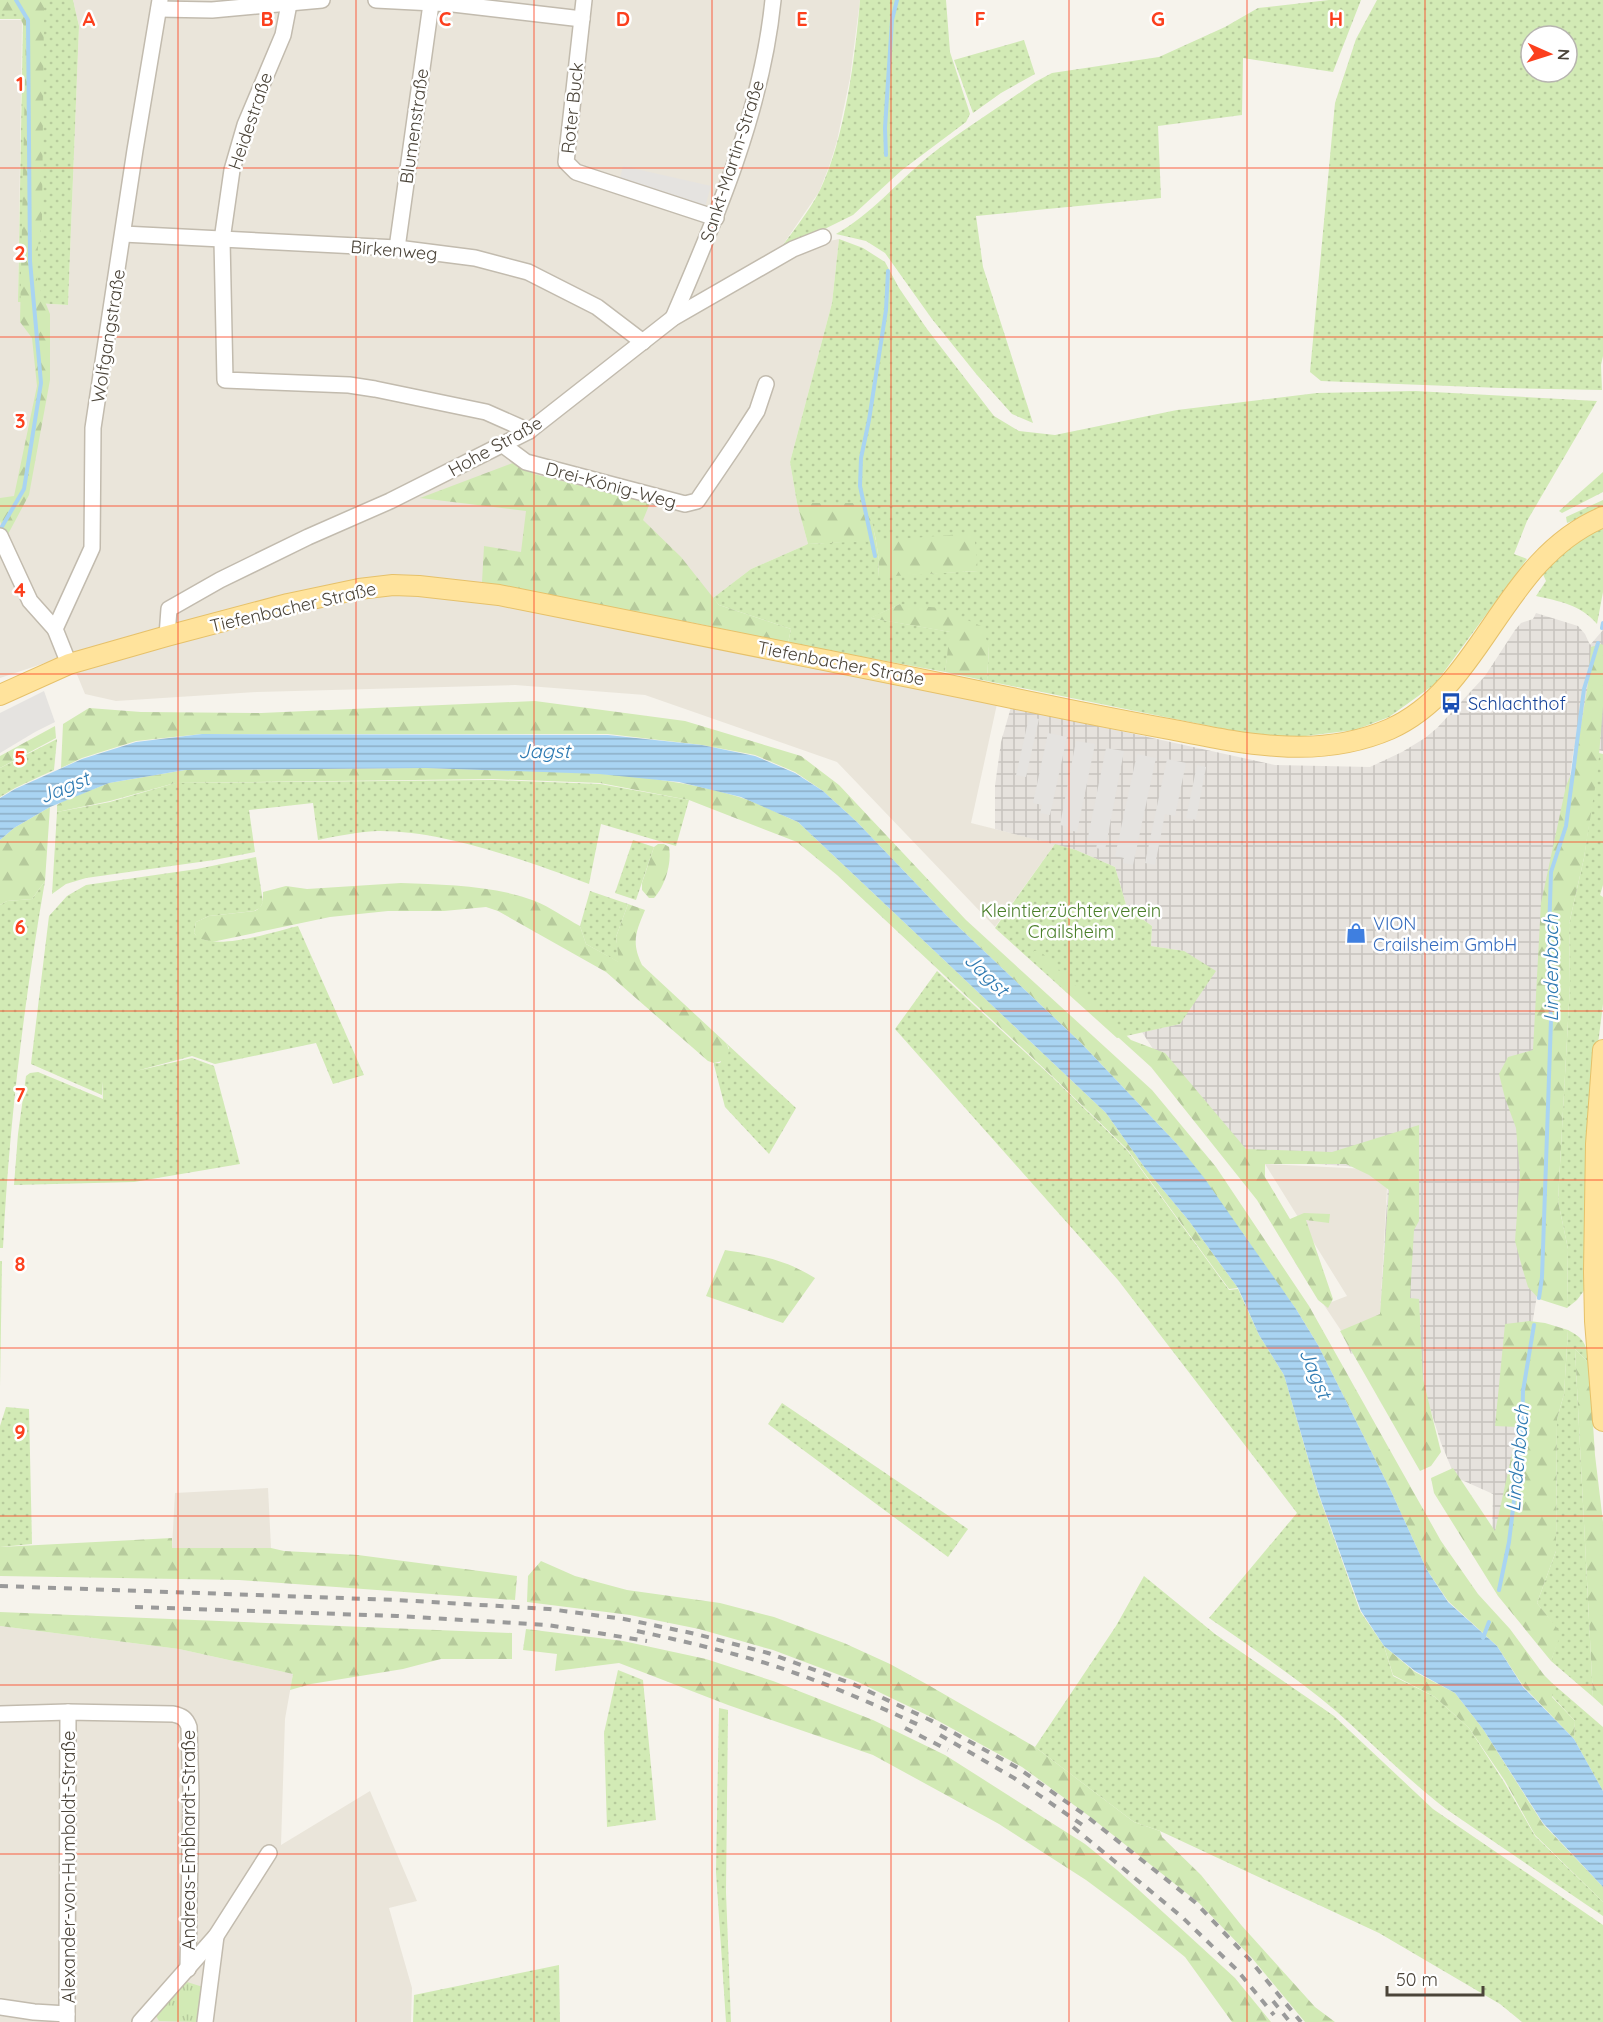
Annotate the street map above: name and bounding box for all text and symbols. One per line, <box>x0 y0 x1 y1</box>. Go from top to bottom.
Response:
text: A <box>83 6 96 31</box>
text: B <box>260 6 274 31</box>
text: C <box>439 6 452 31</box>
text: D <box>616 6 630 31</box>
text: E <box>796 6 808 31</box>
text: F <box>974 6 986 31</box>
text: G <box>1151 6 1165 31</box>
text: H <box>1329 6 1343 31</box>
north arrow <box>1519 24 1579 84</box>
text: N <box>1554 48 1574 61</box>
street label: Roter Buck <box>556 61 588 155</box>
street label: Blumenstraße <box>395 67 433 185</box>
street label: Heidestraße <box>223 69 277 173</box>
text: 1 <box>16 71 24 96</box>
street label: Sankt-Martin-Straße <box>695 77 769 245</box>
street label: Birkenweg <box>350 235 438 265</box>
text: 2 <box>14 240 26 265</box>
street label: Wolfgangstraße <box>86 267 130 405</box>
text: 3 <box>15 408 25 433</box>
street label: Hohe Straße <box>444 411 546 481</box>
street label: Drei-König-Weg <box>543 456 679 514</box>
text: 4 <box>14 577 26 602</box>
street label: Tiefenbacher Straße <box>208 577 378 637</box>
street label: Tiefenbacher Straße <box>756 636 926 690</box>
bus stop icon: Schlachthof <box>1439 691 1463 715</box>
place label: Schlachthof <box>1468 692 1566 715</box>
water label: Jagst <box>518 738 572 763</box>
text: 5 <box>14 745 26 770</box>
water label: Jagst <box>35 765 95 808</box>
park label: Kleintierzüchterverein Crailsheim <box>981 899 1161 943</box>
place label: VION Crailsheim GmbH <box>1373 912 1517 956</box>
text: 6 <box>14 914 26 939</box>
water label: Lindenbach <box>1538 914 1563 1022</box>
shop icon: VION Crailsheim GmbH <box>1344 921 1368 945</box>
water label: Jagst <box>960 947 1016 1003</box>
text: 7 <box>15 1082 26 1107</box>
text: 8 <box>15 1251 26 1276</box>
water label: Jagst <box>1294 1344 1339 1404</box>
water label: Lindenbach <box>1500 1403 1534 1513</box>
text: 9 <box>14 1419 26 1444</box>
street label: Andreas-Embhardt-Straße <box>177 1730 200 1950</box>
street label: Alexander-von-Humboldt-Straße <box>57 1731 80 2003</box>
scale bar <box>1387 1959 1483 1997</box>
text: 50 m <box>1396 1968 1438 1991</box>

